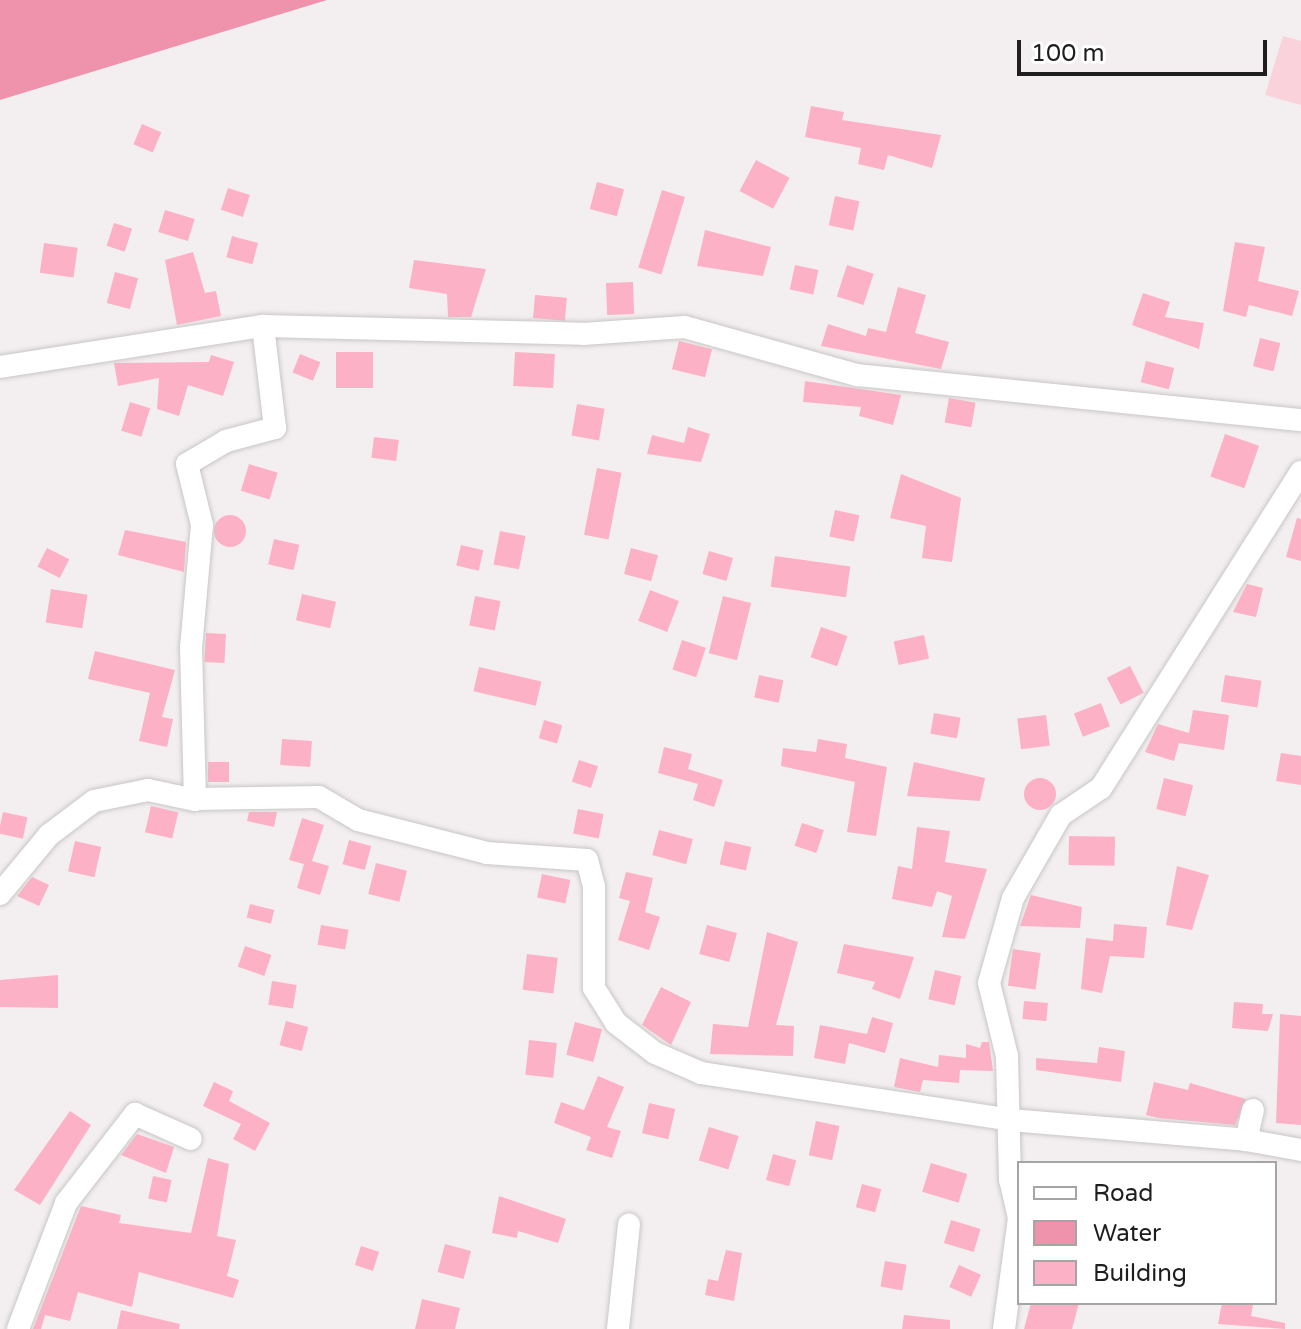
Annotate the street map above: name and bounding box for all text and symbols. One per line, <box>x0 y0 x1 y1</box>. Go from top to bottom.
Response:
scale bar <box>1021 24 1271 74</box>
text: 100 m <box>1031 39 1105 68</box>
legend <box>1017 1161 1277 1305</box>
text: Road <box>1093 1179 1153 1208</box>
text: Water <box>1093 1219 1161 1248</box>
text: Building <box>1093 1259 1187 1288</box>

